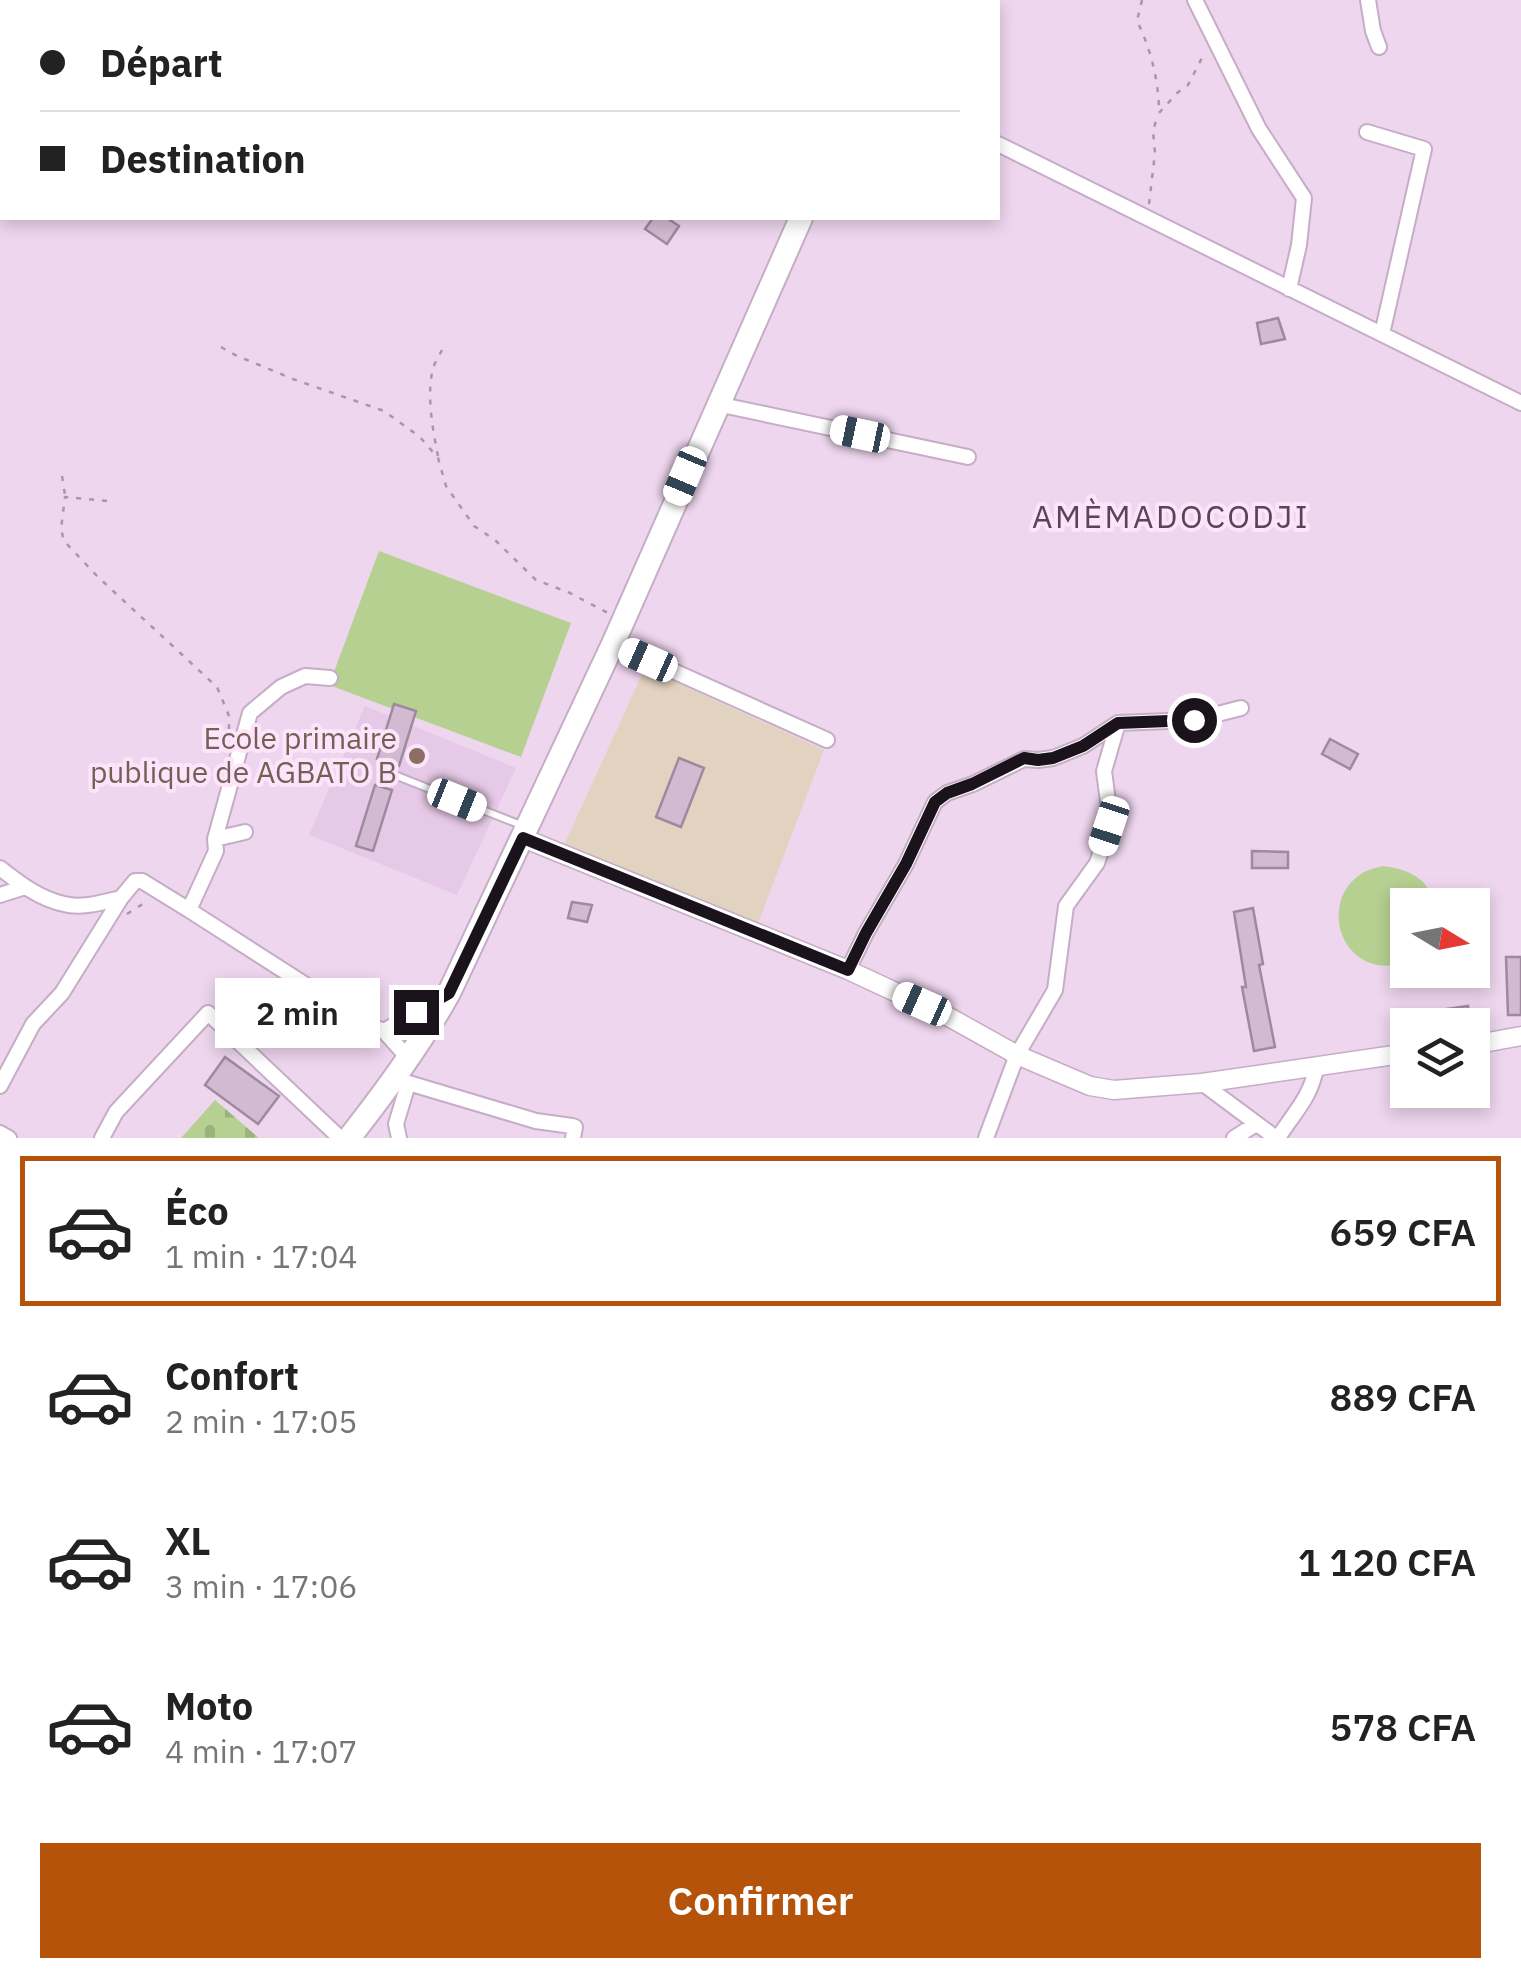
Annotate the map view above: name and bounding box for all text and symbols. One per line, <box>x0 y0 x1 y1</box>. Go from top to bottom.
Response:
text: Départ <box>100 38 223 87</box>
text: Destination <box>100 134 306 183</box>
car <box>828 413 892 455</box>
car <box>659 443 711 509</box>
district label: AMÈMADOCODJI <box>1032 495 1310 537</box>
car <box>614 634 682 686</box>
route start <box>1172 698 1217 743</box>
place label: Ecole primaire publique de AGBATO B <box>90 718 397 791</box>
marker: Ecole primaire publique de AGBATO B <box>406 745 428 767</box>
car <box>424 775 490 825</box>
car <box>1085 793 1133 859</box>
north arrow <box>1390 888 1490 988</box>
map controls <box>1390 888 1490 1108</box>
callout: 2 min <box>216 977 381 1047</box>
car <box>888 978 956 1030</box>
route end <box>394 990 439 1035</box>
text: 2 min <box>256 992 339 1034</box>
button: layers <box>1390 1008 1490 1108</box>
icon: car <box>45 1186 135 1276</box>
text: Éco <box>165 1186 229 1235</box>
text: 659 CFA <box>1330 1207 1476 1256</box>
text: 1 min · 17:04 <box>165 1235 358 1277</box>
icon: car <box>45 1351 135 1441</box>
text: Confort <box>165 1351 299 1400</box>
text: 889 CFA <box>1330 1372 1476 1421</box>
text: 2 min · 17:05 <box>165 1400 358 1442</box>
icon: car <box>45 1516 135 1606</box>
text: XL <box>165 1516 211 1565</box>
text: 1 120 CFA <box>1298 1537 1476 1586</box>
text: 3 min · 17:06 <box>165 1565 358 1607</box>
icon: car <box>45 1681 135 1771</box>
text: Moto <box>165 1681 253 1730</box>
text: 578 CFA <box>1330 1702 1476 1751</box>
text: 4 min · 17:07 <box>165 1730 358 1772</box>
button: Confirmer <box>40 1843 1481 1958</box>

